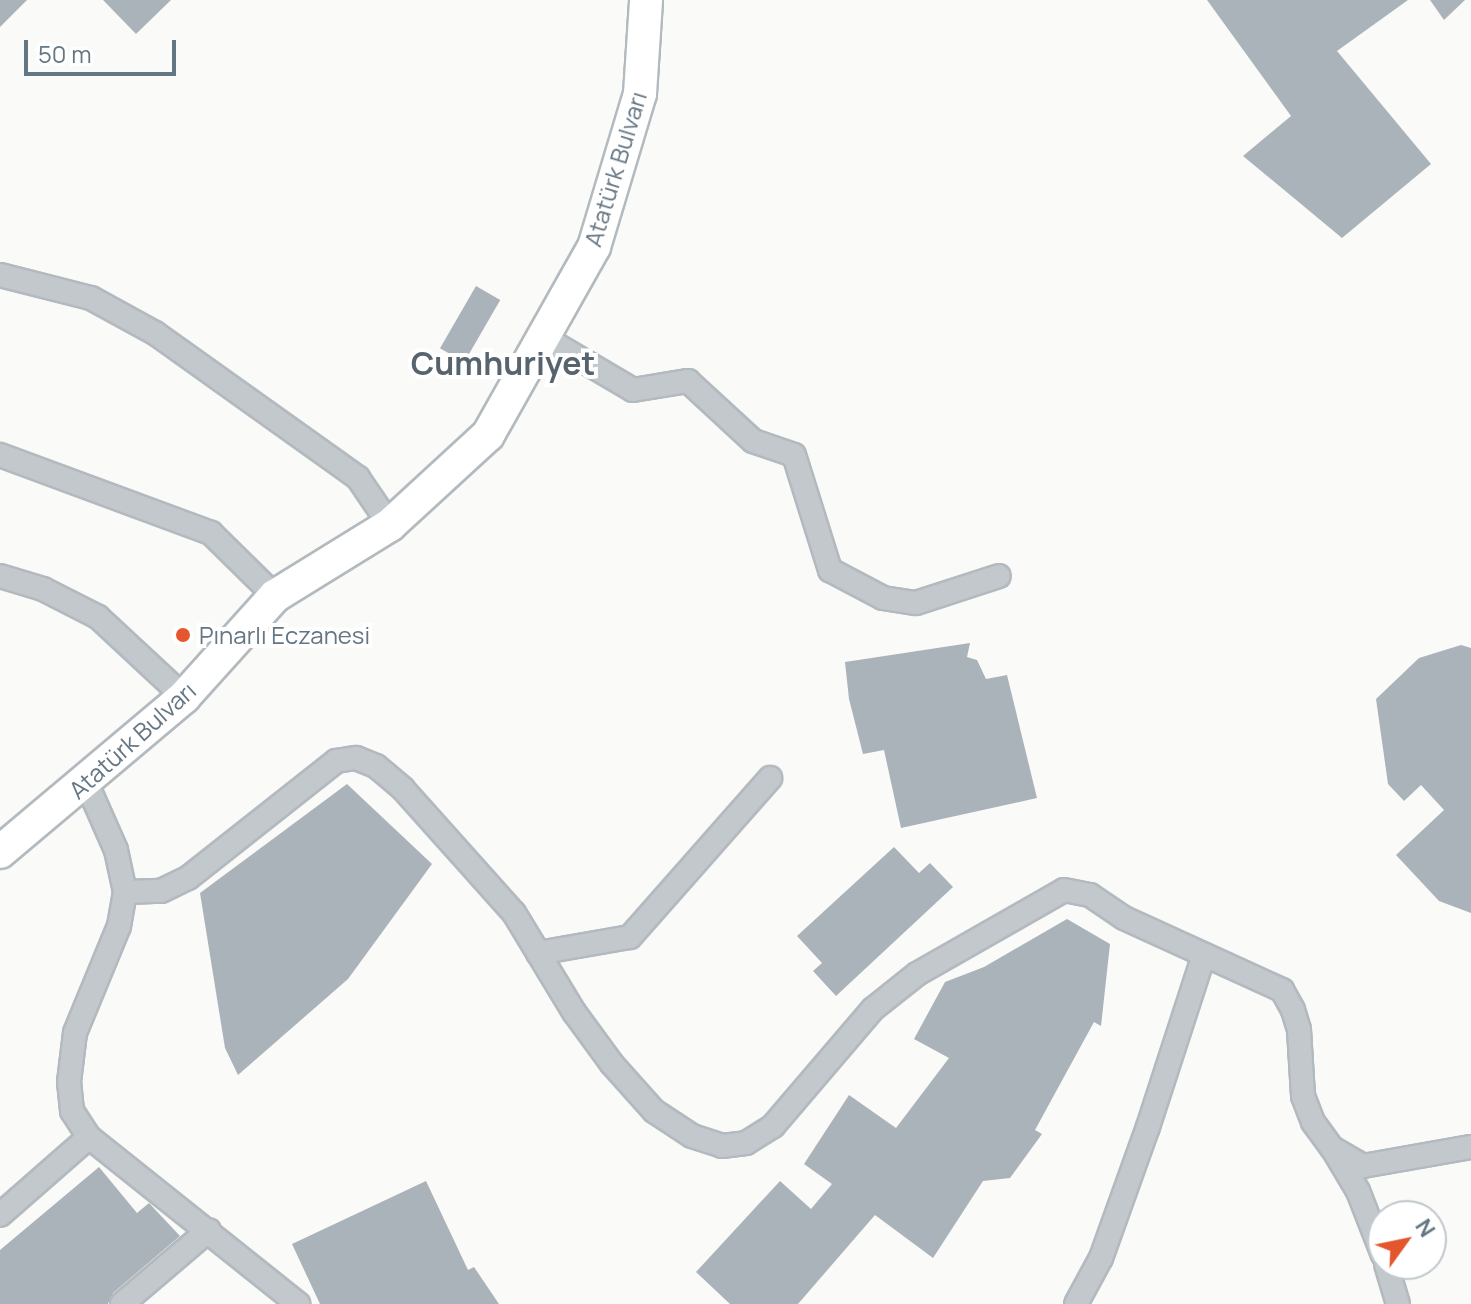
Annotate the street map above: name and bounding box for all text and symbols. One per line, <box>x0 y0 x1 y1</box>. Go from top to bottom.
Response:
scale bar <box>28 24 180 74</box>
text: 50 m <box>38 37 92 70</box>
street label: Atatürk Bulvarı <box>578 88 652 250</box>
district label: Cumhuriyet <box>411 344 595 382</box>
place label: Pınarlı Eczanesi <box>199 621 370 649</box>
marker: Pınarlı Eczanesi <box>174 626 192 644</box>
street label: Atatürk Bulvarı <box>63 676 201 804</box>
north arrow <box>1367 1200 1447 1280</box>
text: N <box>1409 1213 1442 1243</box>

